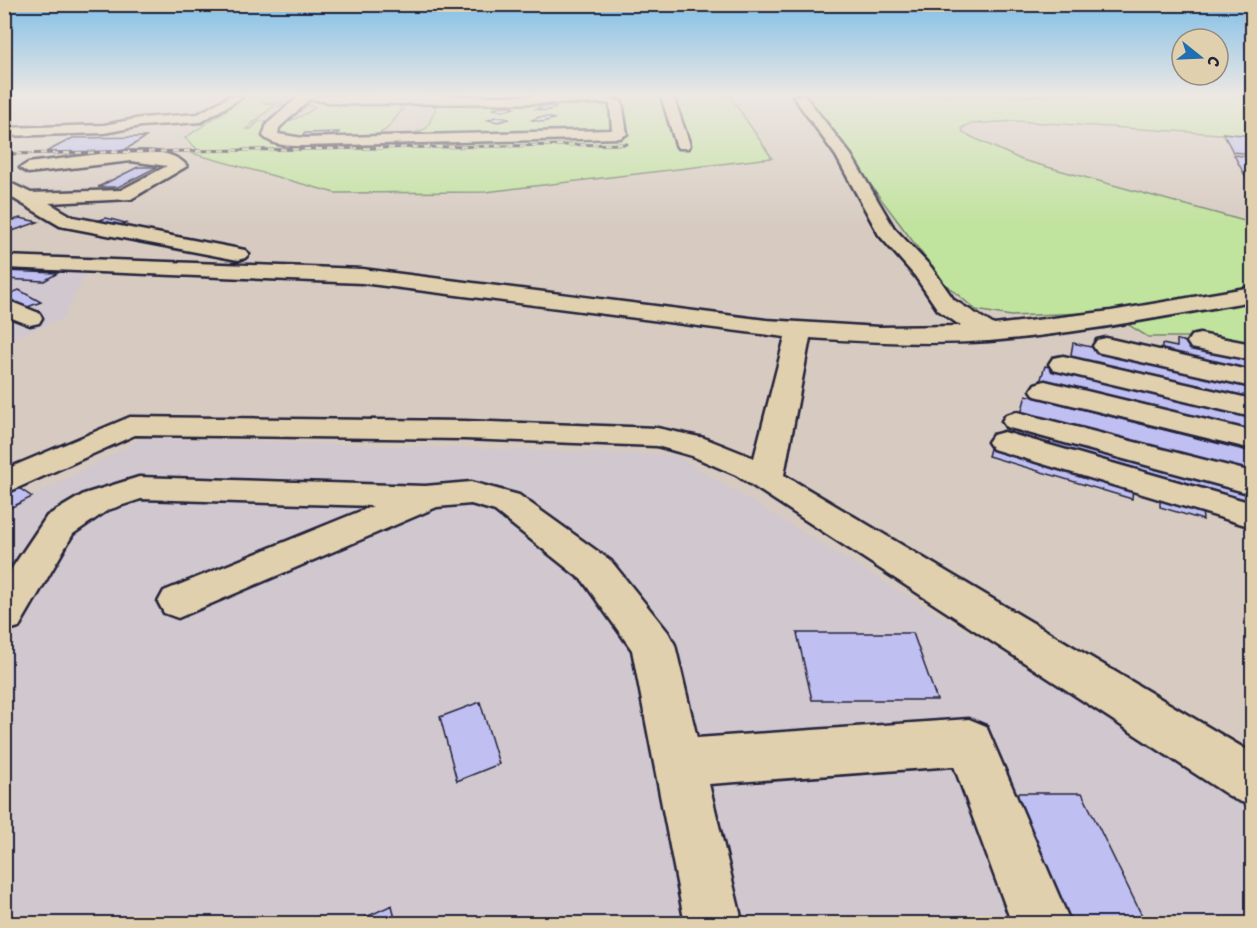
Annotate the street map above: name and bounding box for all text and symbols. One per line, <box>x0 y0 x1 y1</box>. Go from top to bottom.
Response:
north arrow <box>1170 27 1230 87</box>
text: С <box>1202 54 1225 70</box>

